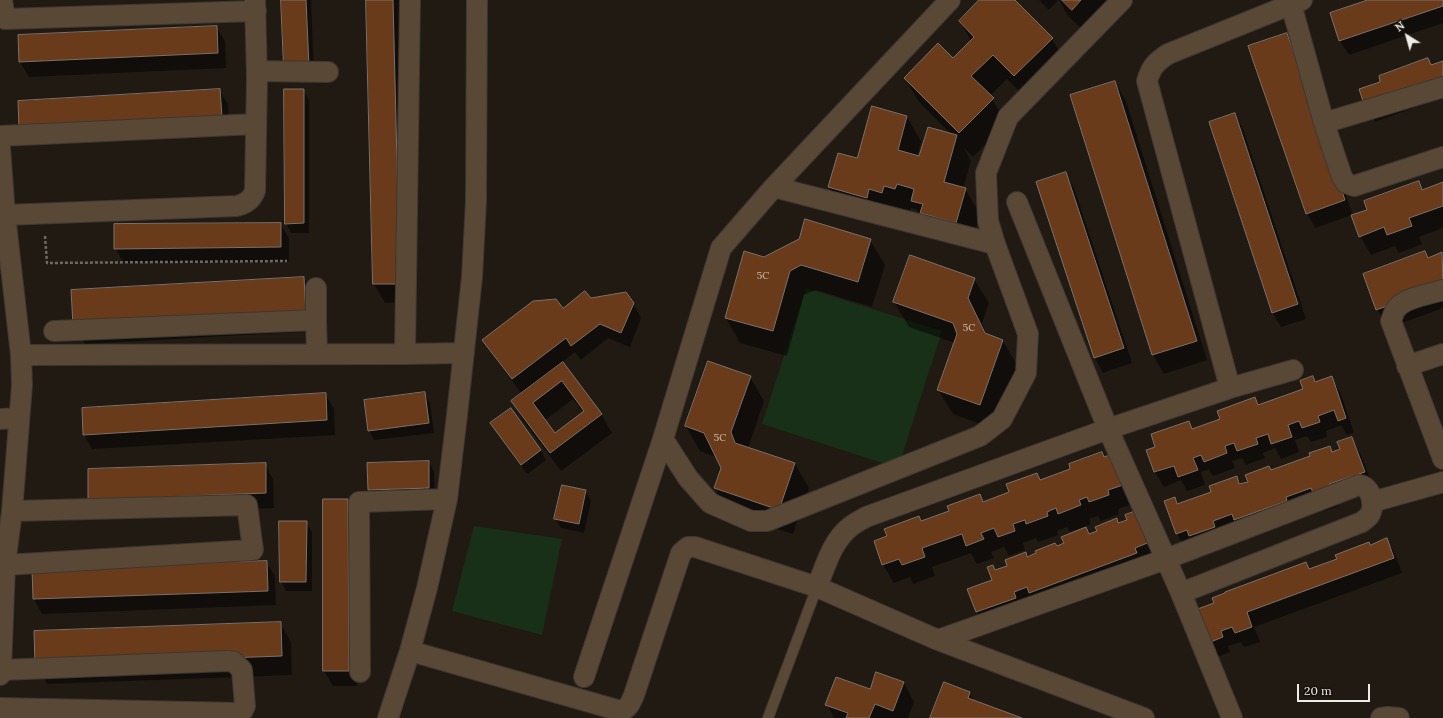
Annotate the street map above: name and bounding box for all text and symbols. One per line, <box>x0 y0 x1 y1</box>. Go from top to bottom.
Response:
north arrow <box>1387 16 1427 56</box>
text: N <box>1392 18 1407 35</box>
house number: 5C <box>757 270 769 282</box>
house number: 5C <box>963 322 975 334</box>
house number: 5C <box>714 432 726 444</box>
scale bar <box>1299 676 1372 702</box>
text: 20 m <box>1304 683 1332 698</box>

